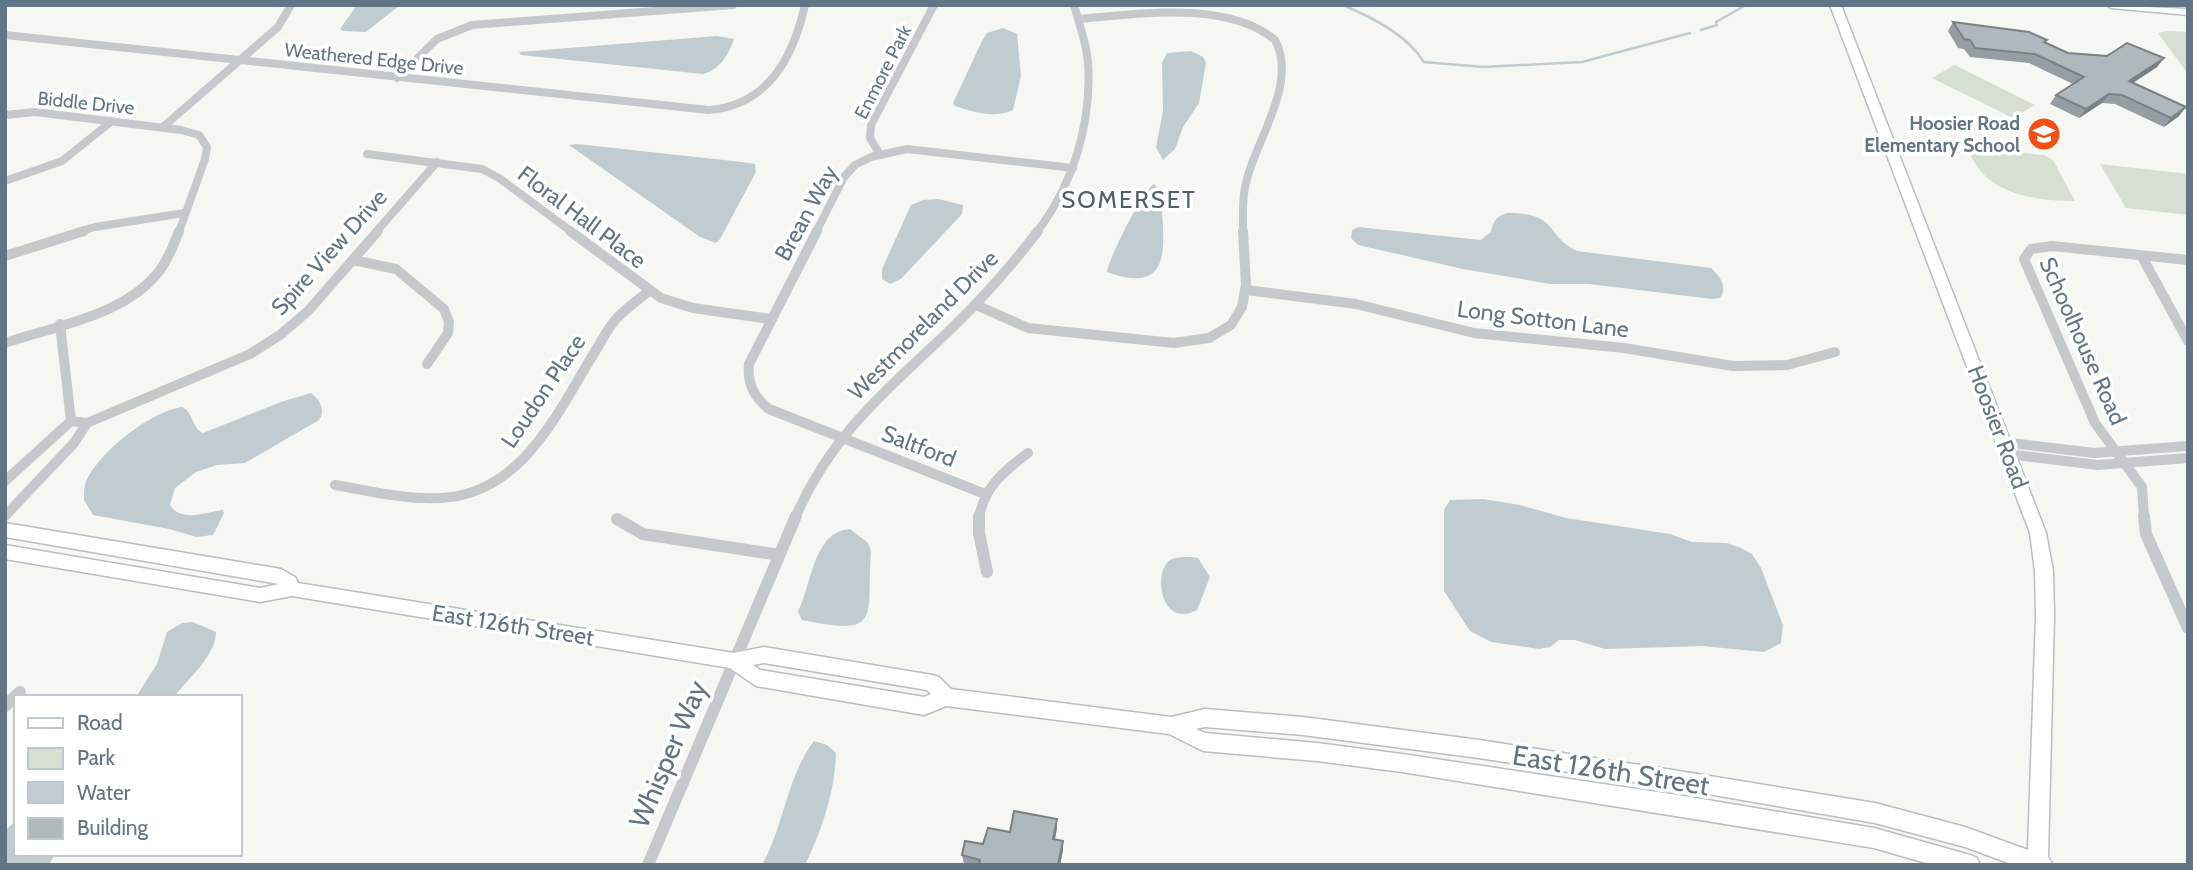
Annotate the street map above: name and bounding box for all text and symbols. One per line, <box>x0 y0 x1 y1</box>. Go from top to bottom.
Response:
street label: Enmore Park <box>850 21 917 123</box>
street label: Weathered Edge Drive <box>284 38 465 80</box>
street label: Biddle Drive <box>36 86 136 120</box>
place label: Hoosier Road Elementary School <box>1864 112 2020 157</box>
school or university icon: Hoosier Road Elementary School <box>2025 115 2063 153</box>
street label: Floral Hall Place <box>512 160 652 274</box>
street label: Brean Way <box>768 160 844 265</box>
street label: Spire View Drive <box>265 183 393 321</box>
district label: SOMERSET <box>1061 185 1197 214</box>
street label: Westmoreland Drive <box>842 244 1004 406</box>
street label: Schoolhouse Road <box>2033 253 2133 429</box>
street label: Long Sotton Lane <box>1456 295 1631 343</box>
street label: Loudon Place <box>495 329 591 453</box>
street label: Hoosier Road <box>1962 361 2034 493</box>
street label: Saltford <box>878 419 960 473</box>
street label: East 126th Street <box>430 598 596 652</box>
street label: Whisper Way <box>622 675 714 833</box>
legend <box>14 695 242 856</box>
text: Road <box>77 710 123 735</box>
street label: East 126th Street <box>1510 738 1712 802</box>
text: Park <box>77 745 115 770</box>
text: Water <box>77 780 131 805</box>
text: Building <box>77 815 149 840</box>

